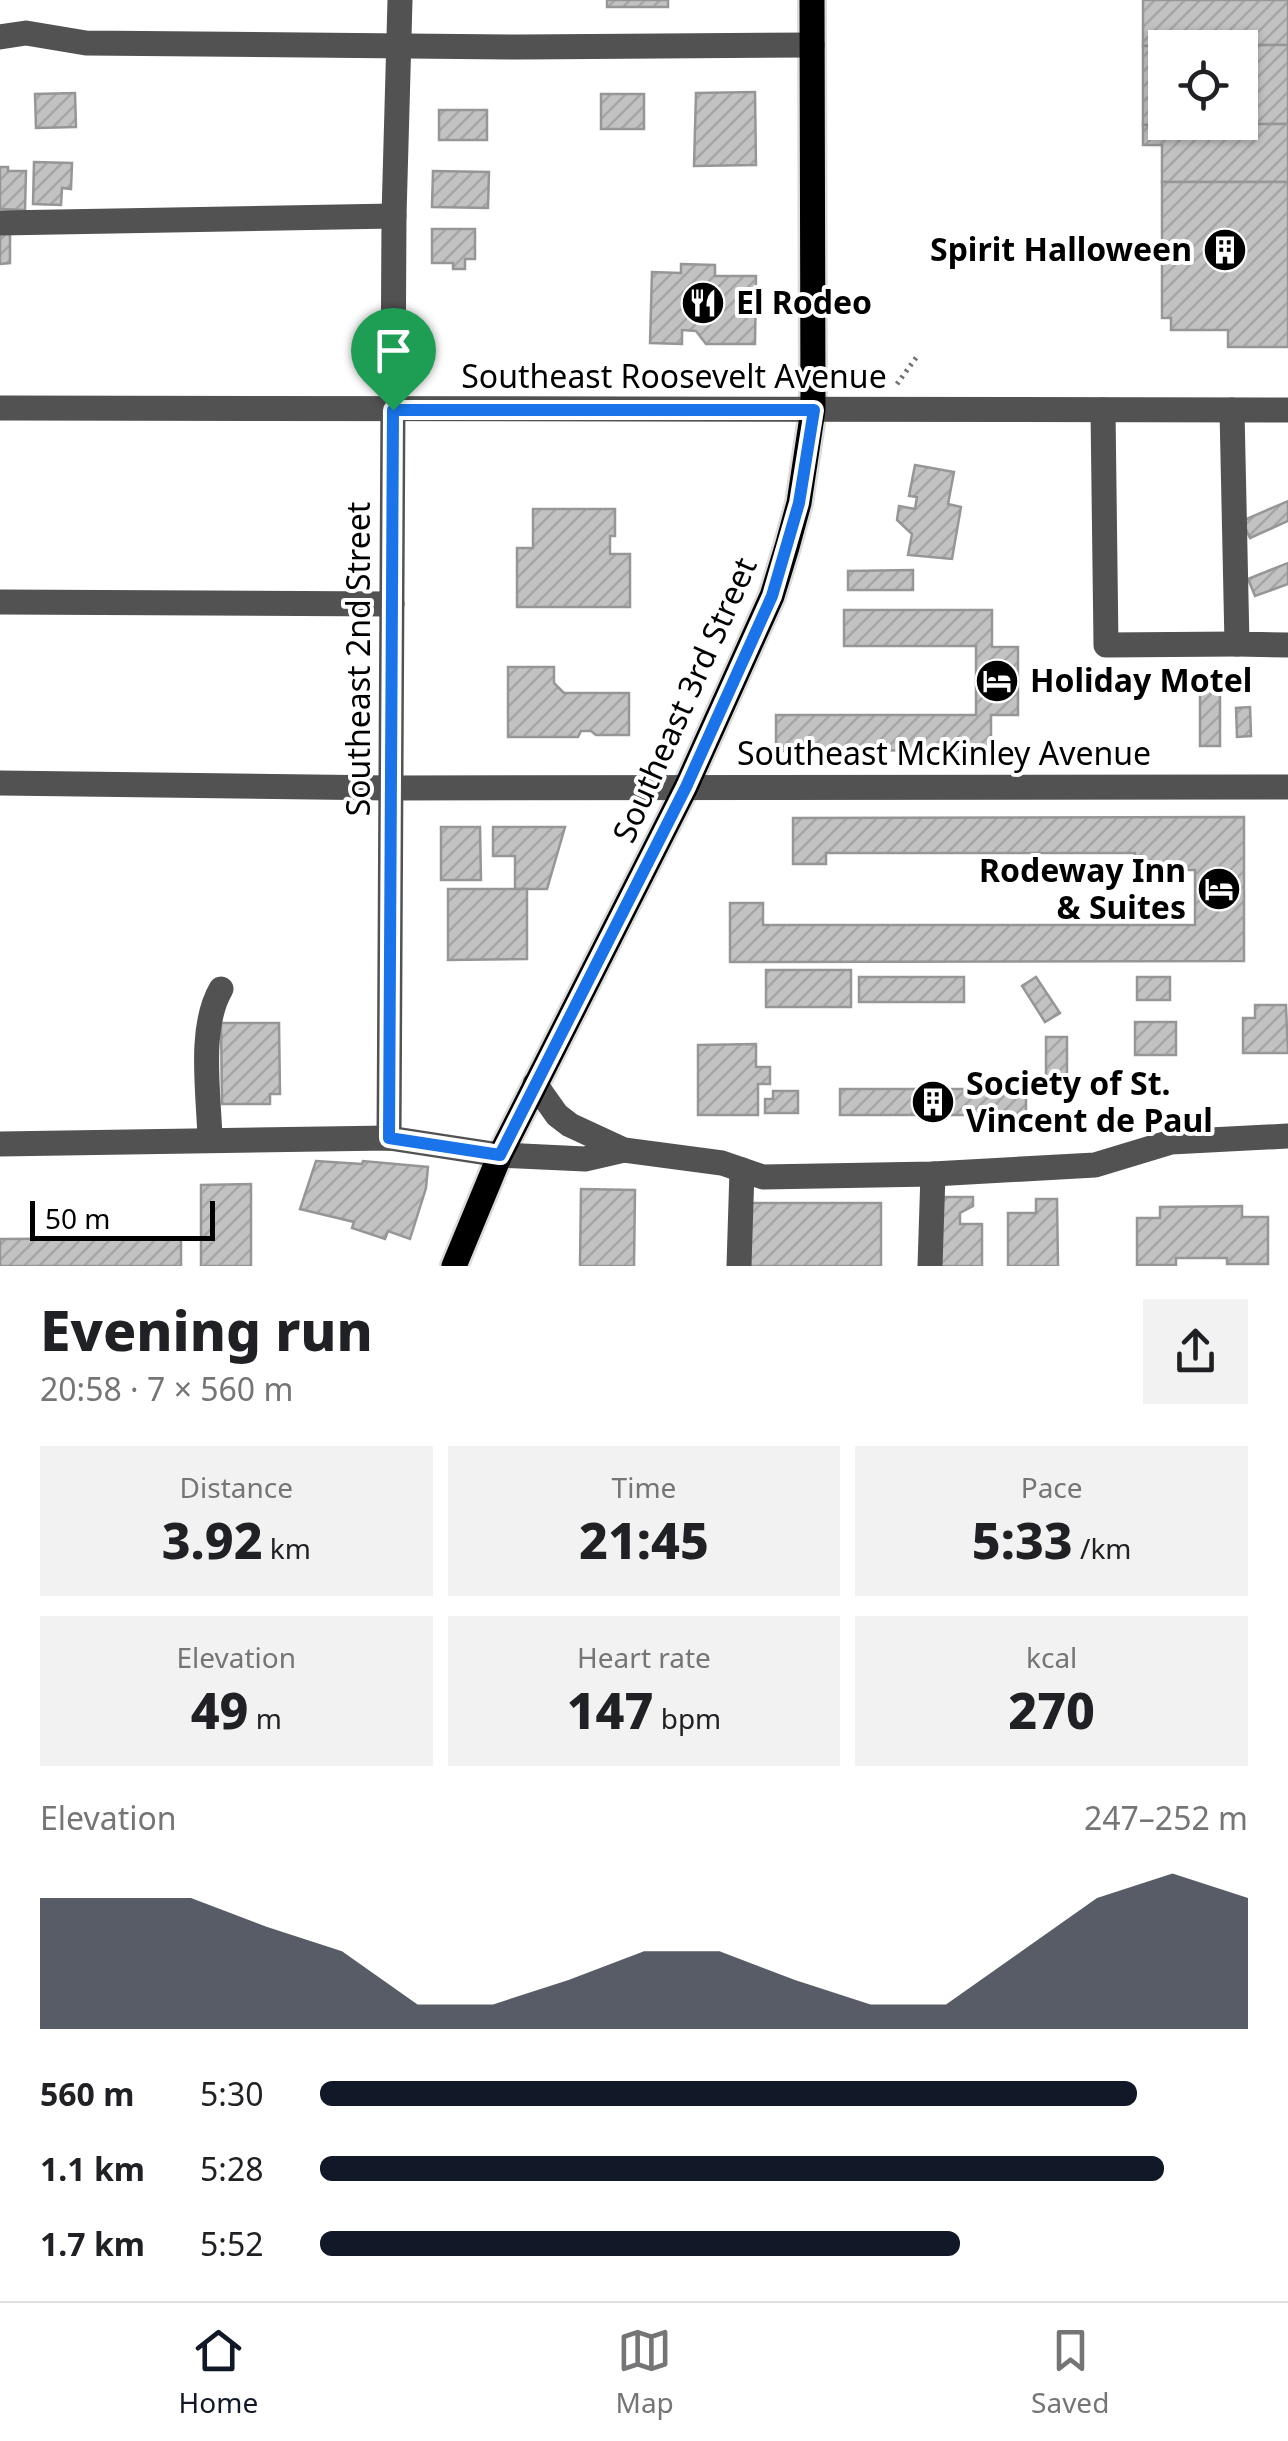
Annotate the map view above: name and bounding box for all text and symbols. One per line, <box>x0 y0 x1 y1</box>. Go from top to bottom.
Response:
map controls <box>1148 30 1258 140</box>
button: locate <box>1148 30 1258 140</box>
place label: Spirit Halloween <box>930 227 1192 270</box>
building icon: Spirit Halloween <box>1202 227 1248 273</box>
restaurant icon: El Rodeo <box>680 280 726 326</box>
place label: El Rodeo <box>736 280 872 323</box>
pin <box>351 308 436 411</box>
icon: arrive <box>366 323 421 378</box>
street label: Southeast Roosevelt Avenue <box>461 354 887 397</box>
street label: Southeast 2nd Street <box>336 502 379 816</box>
street label: Southeast 3rd Street <box>601 550 766 849</box>
hotel icon: Holiday Motel <box>974 658 1020 704</box>
place label: Holiday Motel <box>1030 658 1252 701</box>
street label: Southeast McKinley Avenue <box>737 731 1151 774</box>
place label: Rodeway Inn & Suites <box>979 848 1186 928</box>
hotel icon: Rodeway Inn & Suites <box>1196 866 1242 912</box>
place label: Society of St. Vincent de Paul <box>966 1061 1213 1141</box>
building icon: Society of St. Vincent de Paul <box>910 1079 956 1125</box>
scale bar <box>30 1196 215 1240</box>
text: 50 m <box>45 1199 111 1237</box>
text: Evening run <box>40 1292 373 1367</box>
button: share <box>1143 1299 1248 1404</box>
text: 20:58 · 7 × 560 m <box>40 1367 293 1410</box>
text: Distance <box>180 1468 293 1506</box>
text: Time <box>612 1468 676 1506</box>
text: Pace <box>1021 1468 1083 1506</box>
text: 3.92 <box>162 1506 263 1574</box>
text: 21:45 <box>579 1506 709 1574</box>
text: 5:33 <box>972 1506 1073 1574</box>
text: km <box>263 1529 311 1567</box>
text: /km <box>1073 1529 1132 1567</box>
text: Elevation <box>177 1638 296 1676</box>
text: Heart rate <box>577 1638 711 1676</box>
text: kcal <box>1026 1638 1077 1676</box>
text: 49 <box>191 1676 249 1744</box>
text: 147 <box>567 1676 653 1744</box>
text: 270 <box>1008 1676 1095 1744</box>
text: m <box>249 1699 282 1737</box>
text: bpm <box>653 1699 721 1737</box>
text: Elevation <box>40 1796 177 1839</box>
text: 247–252 m <box>1084 1796 1248 1839</box>
text: 560 m <box>40 2072 134 2115</box>
text: 5:30 <box>200 2072 264 2115</box>
text: 1.1 km <box>40 2147 145 2190</box>
text: 5:28 <box>200 2147 264 2190</box>
text: 1.7 km <box>40 2222 145 2265</box>
text: 5:52 <box>200 2222 264 2265</box>
tab: Home <box>179 2323 258 2421</box>
tab: Map <box>616 2323 674 2421</box>
tab: Saved <box>1031 2323 1109 2421</box>

